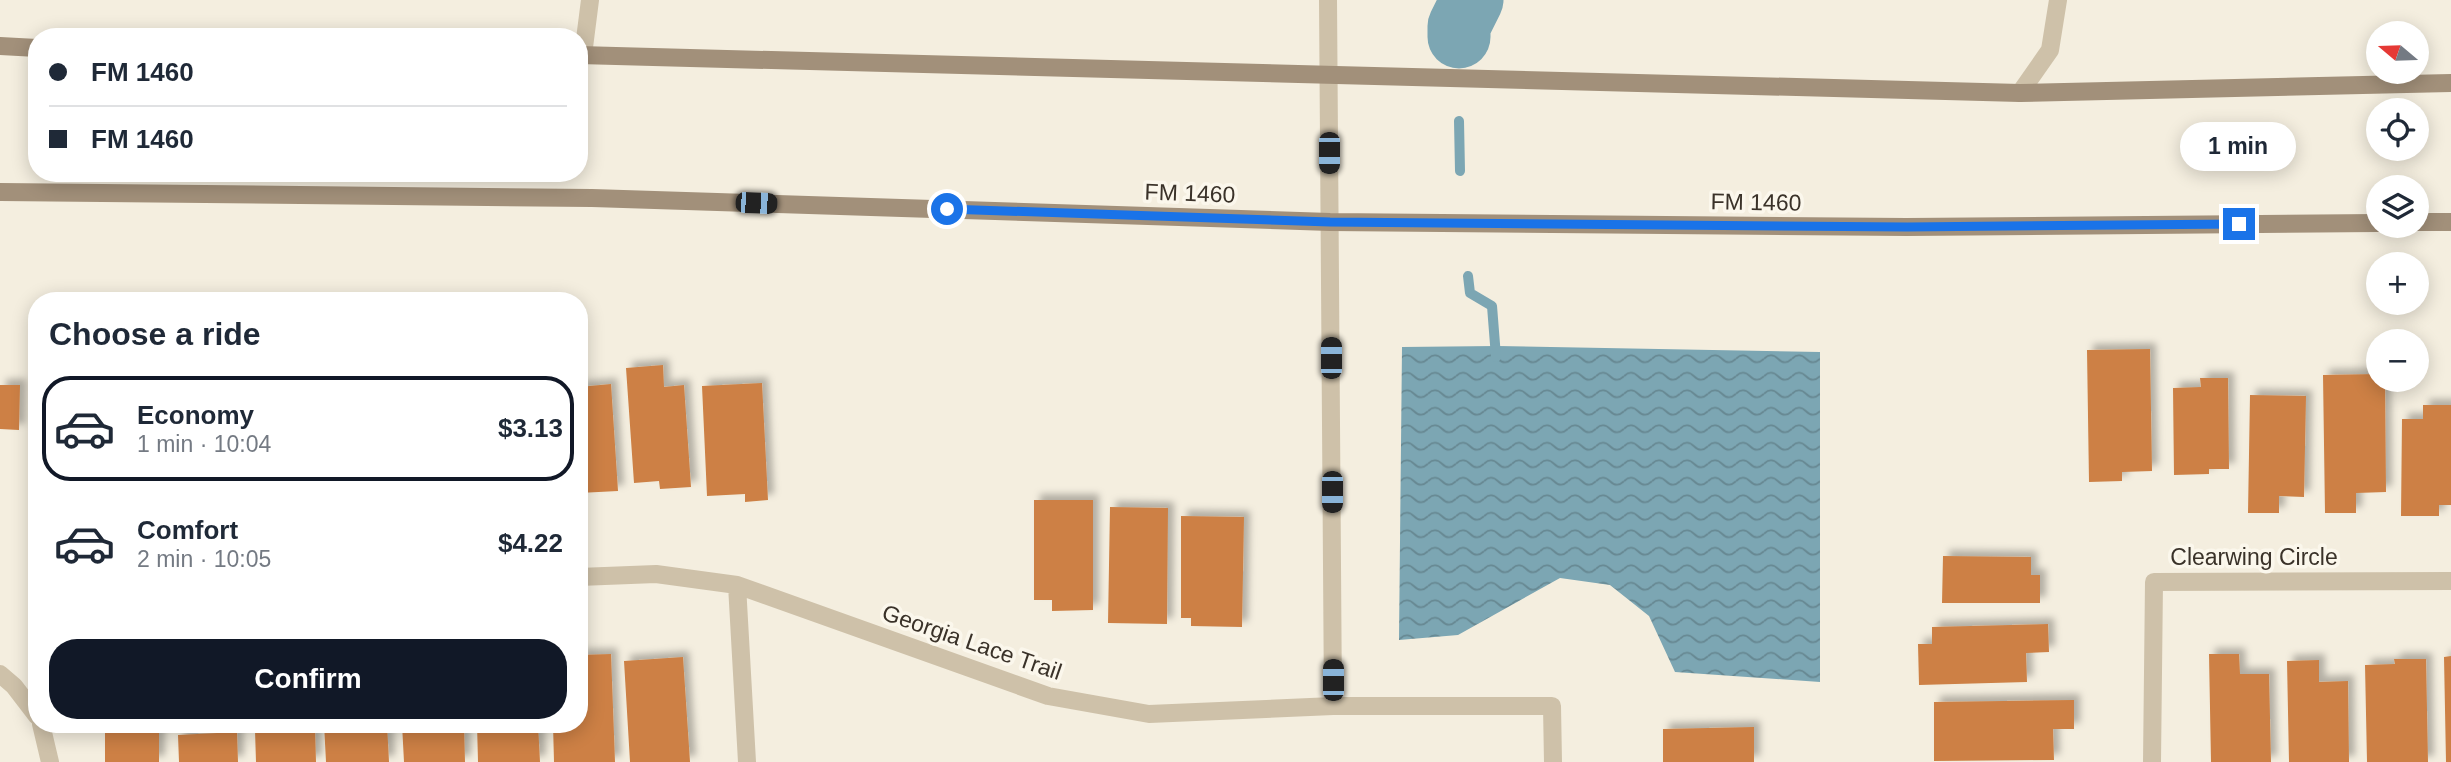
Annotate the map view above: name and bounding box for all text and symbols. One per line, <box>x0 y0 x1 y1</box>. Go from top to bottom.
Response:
north arrow <box>2366 21 2429 84</box>
map controls <box>2366 21 2429 392</box>
text: FM 1460 <box>91 57 194 87</box>
button: locate <box>2366 98 2429 161</box>
callout: 1 min <box>2181 122 2297 172</box>
text: FM 1460 <box>91 124 194 154</box>
car <box>1319 132 1340 174</box>
text: 1 min <box>2208 133 2268 159</box>
button: layers <box>2366 175 2429 238</box>
street label: FM 1460 <box>1144 178 1236 208</box>
street label: FM 1460 <box>1710 188 1802 216</box>
car <box>735 192 778 214</box>
route start <box>931 193 963 225</box>
route end <box>2223 208 2255 240</box>
button: + <box>2366 252 2429 315</box>
text: Choose a ride <box>49 316 261 352</box>
button: − <box>2366 329 2429 392</box>
car <box>1321 337 1342 379</box>
icon: car <box>53 397 116 460</box>
text: Economy <box>137 400 254 430</box>
text: $3.13 <box>498 413 563 443</box>
text: 1 min · 10:04 <box>137 431 271 457</box>
car <box>1322 471 1343 513</box>
icon: car <box>53 512 116 575</box>
text: Comfort <box>137 515 238 545</box>
text: $4.22 <box>498 528 563 558</box>
street label: Clearwing Circle <box>2170 544 2338 570</box>
text: 2 min · 10:05 <box>137 546 271 572</box>
street label: Georgia Lace Trail <box>879 599 1065 685</box>
button: Confirm <box>49 639 567 719</box>
car <box>1323 659 1344 701</box>

